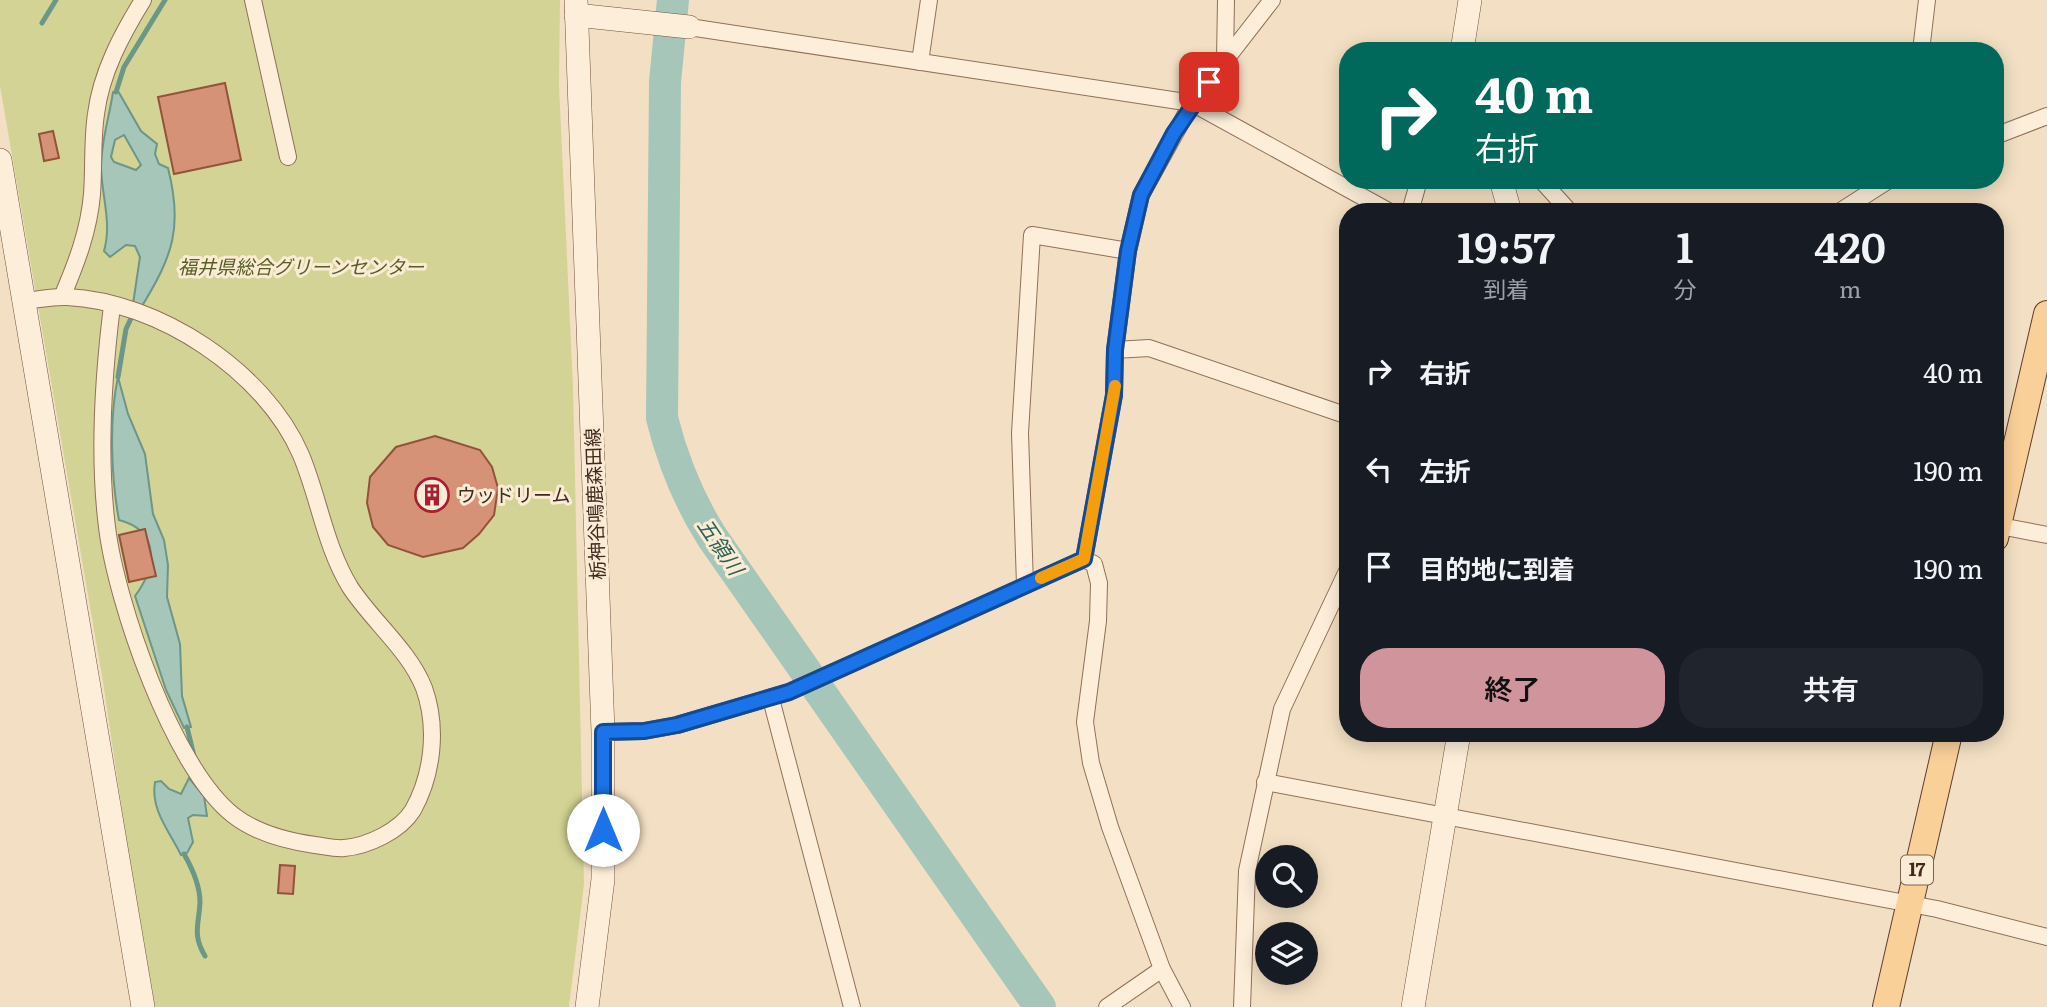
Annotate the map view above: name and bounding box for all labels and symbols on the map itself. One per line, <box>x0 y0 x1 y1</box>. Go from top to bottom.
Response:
pin <box>1179 52 1239 112</box>
park label: 福井県総合グリーンセンター <box>178 252 425 280</box>
street label: 栃神谷鳴鹿森田線 <box>577 428 611 580</box>
building icon: ウッドリーム <box>413 476 451 514</box>
place label: ウッドリーム <box>457 480 570 508</box>
water label: 五領川 <box>692 511 754 582</box>
position arrow <box>566 793 640 867</box>
road number: 17 <box>1901 856 1933 884</box>

